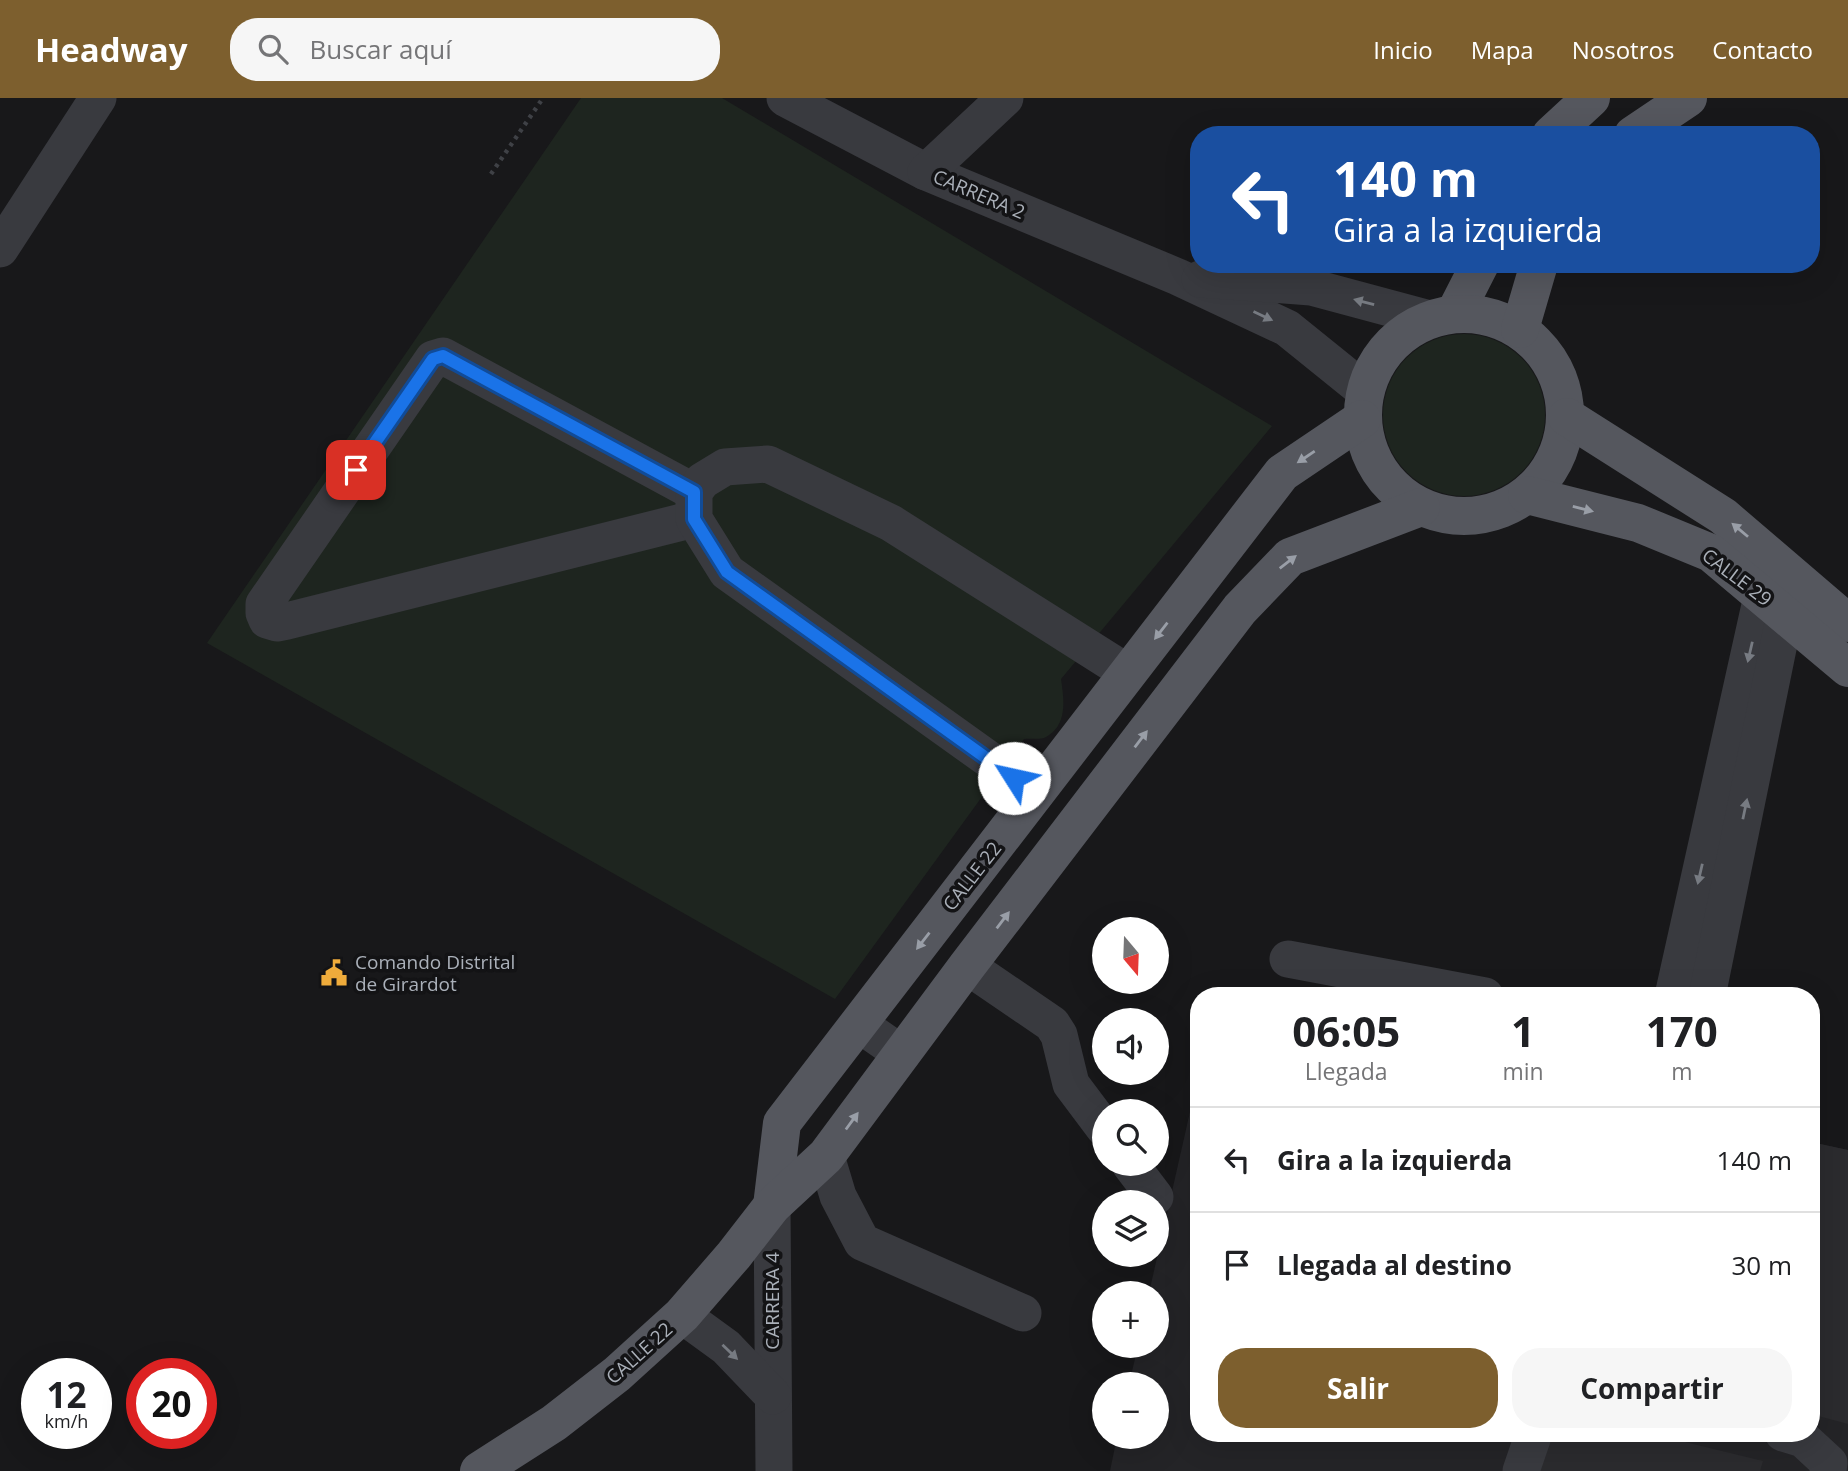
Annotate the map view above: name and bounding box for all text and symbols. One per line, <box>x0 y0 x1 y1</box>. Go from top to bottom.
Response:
search box <box>230 18 720 81</box>
text: Headway <box>35 27 188 72</box>
icon: search <box>254 30 292 68</box>
text: Buscar aquí <box>310 31 452 67</box>
text: Inicio <box>1373 33 1433 66</box>
text: Mapa <box>1471 33 1534 66</box>
text: Nosotros <box>1572 33 1674 66</box>
text: Contacto <box>1712 33 1813 66</box>
text: 140 m <box>1333 145 1478 211</box>
icon: left <box>1218 154 1309 245</box>
street label: CARRERA 2 <box>929 163 1029 225</box>
text: Gira a la izquierda <box>1333 208 1603 251</box>
one-way arrow <box>1354 296 1375 306</box>
one-way arrow <box>1252 311 1273 322</box>
pin <box>326 440 386 500</box>
one-way arrow <box>1296 450 1315 463</box>
icon: arrive <box>337 451 375 489</box>
one-way arrow <box>1572 504 1594 515</box>
one-way arrow <box>1732 523 1749 538</box>
street label: CALLE 29 <box>1697 542 1777 612</box>
one-way arrow <box>1279 554 1297 569</box>
one-way arrow <box>1154 622 1168 640</box>
one-way arrow <box>1744 641 1755 663</box>
one-way arrow <box>1134 730 1148 748</box>
position arrow <box>977 741 1051 815</box>
one-way arrow <box>1740 798 1751 820</box>
street label: CALLE 22 <box>937 836 1007 916</box>
one-way arrow <box>1695 863 1706 885</box>
one-way arrow <box>995 911 1010 929</box>
north arrow <box>1092 917 1169 994</box>
map controls <box>1092 917 1169 1449</box>
one-way arrow <box>916 932 930 950</box>
place label: Comando Distrital de Girardot <box>355 949 515 997</box>
public building icon: Comando Distrital de Girardot <box>319 958 349 988</box>
text: 06:05 <box>1292 1002 1400 1059</box>
text: 1 <box>1511 1002 1535 1059</box>
text: 170 <box>1646 1002 1718 1059</box>
button: sound <box>1092 1008 1169 1085</box>
text: Llegada <box>1305 1055 1388 1087</box>
text: min <box>1502 1055 1544 1087</box>
text: m <box>1671 1055 1692 1087</box>
button: search <box>1092 1099 1169 1176</box>
one-way arrow <box>845 1112 859 1131</box>
icon: left <box>1218 1141 1256 1179</box>
text: Gira a la izquierda <box>1277 1142 1512 1178</box>
text: 140 m <box>1717 1142 1792 1178</box>
button: layers <box>1092 1190 1169 1267</box>
icon: arrive <box>1218 1246 1256 1284</box>
text: Llegada al destino <box>1277 1247 1512 1283</box>
text: 30 m <box>1731 1247 1792 1283</box>
street label: CARRERA 4 <box>759 1252 785 1350</box>
button: + <box>1092 1281 1169 1358</box>
street label: CALLE 22 <box>600 1316 678 1390</box>
one-way arrow <box>721 1343 738 1359</box>
button: Salir <box>1218 1348 1498 1428</box>
button: Compartir <box>1512 1348 1792 1428</box>
speed limit sign: 20 <box>126 1358 217 1449</box>
text: 12 <box>46 1371 87 1418</box>
button: − <box>1092 1372 1169 1449</box>
text: km/h <box>45 1409 88 1433</box>

